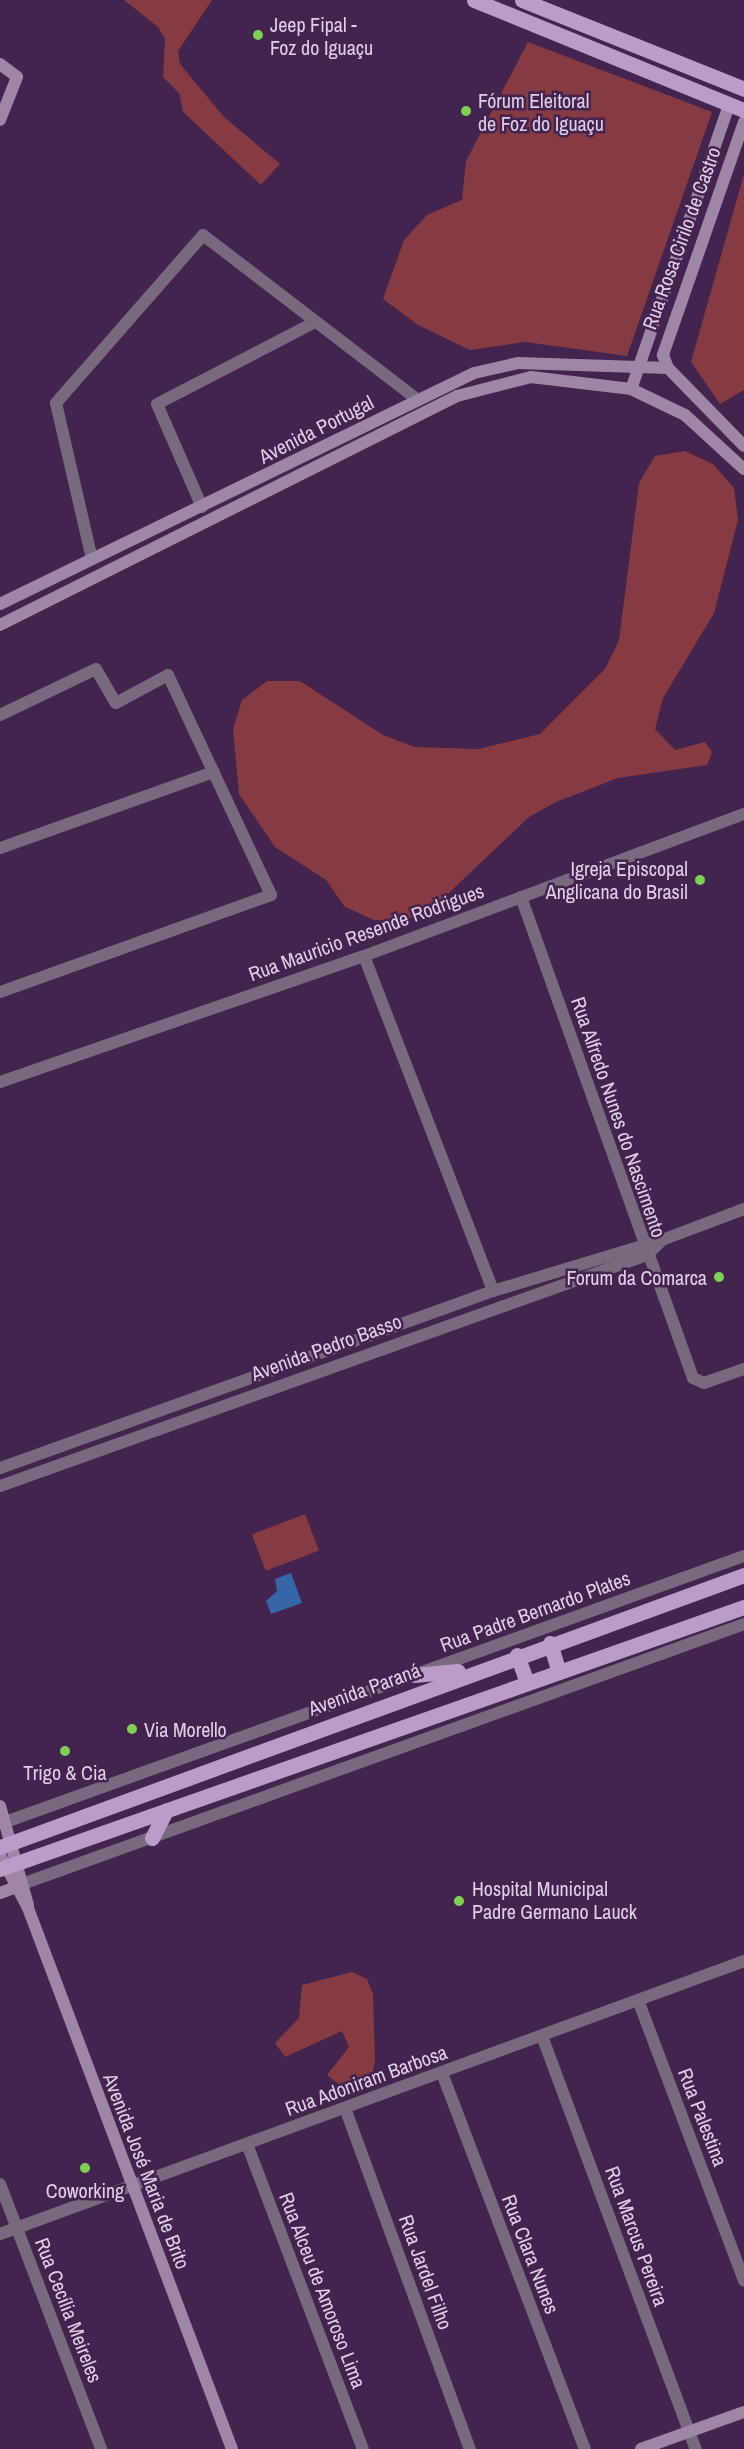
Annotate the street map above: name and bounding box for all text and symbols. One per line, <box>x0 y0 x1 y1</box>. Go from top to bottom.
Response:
place label: Jeep Fipal - Foz do Iguaçu <box>270 12 373 59</box>
marker: Jeep Fipal - Foz do Iguaçu <box>251 28 265 42</box>
place label: Fórum Eleitoral de Foz do Iguaçu <box>478 88 604 135</box>
marker: Fórum Eleitoral de Foz do Iguaçu <box>459 104 473 118</box>
street label: Rua Rosa Cirilo de Castro <box>637 144 725 332</box>
street label: Avenida Portugal <box>255 390 377 468</box>
place label: Igreja Episcopal Anglicana do Brasil <box>546 856 688 903</box>
marker: Igreja Episcopal Anglicana do Brasil <box>693 873 707 887</box>
street label: Rua Mauricio Resende Rodrigues <box>245 878 487 986</box>
street label: Rua Alfredo Nunes do Nascimento <box>566 993 672 1241</box>
place label: Forum da Comarca <box>567 1265 707 1289</box>
marker: Forum da Comarca <box>712 1270 726 1284</box>
street label: Avenida Pedro Basso <box>247 1309 405 1385</box>
street label: Rua Padre Bernardo Plates <box>437 1565 633 1657</box>
street label: Avenida Paraná <box>305 1658 423 1720</box>
place label: Via Morello <box>144 1717 227 1741</box>
marker: Via Morello <box>125 1722 139 1736</box>
marker: Trigo & Cia <box>58 1744 72 1758</box>
place label: Trigo & Cia <box>23 1760 107 1784</box>
place label: Hospital Municipal Padre Germano Lauck <box>472 1877 637 1924</box>
marker: Hospital Municipal Padre Germano Lauck <box>450 1892 468 1910</box>
street label: Rua Adoniram Barbosa <box>281 2039 451 2121</box>
street label: Rua Palestina <box>673 2065 733 2169</box>
street label: Avenida José Maria de Brito <box>99 2070 195 2272</box>
marker: Coworking <box>78 2161 92 2175</box>
street label: Rua Marcus Pereira <box>601 2163 673 2309</box>
place label: Coworking <box>46 2178 124 2202</box>
street label: Rua Alceu de Amoroso Lima <box>274 2188 372 2392</box>
street label: Rua Clara Nunes <box>497 2191 565 2317</box>
street label: Rua Jardel Filho <box>394 2211 458 2333</box>
street label: Rua Cecília Meireles <box>30 2234 108 2386</box>

